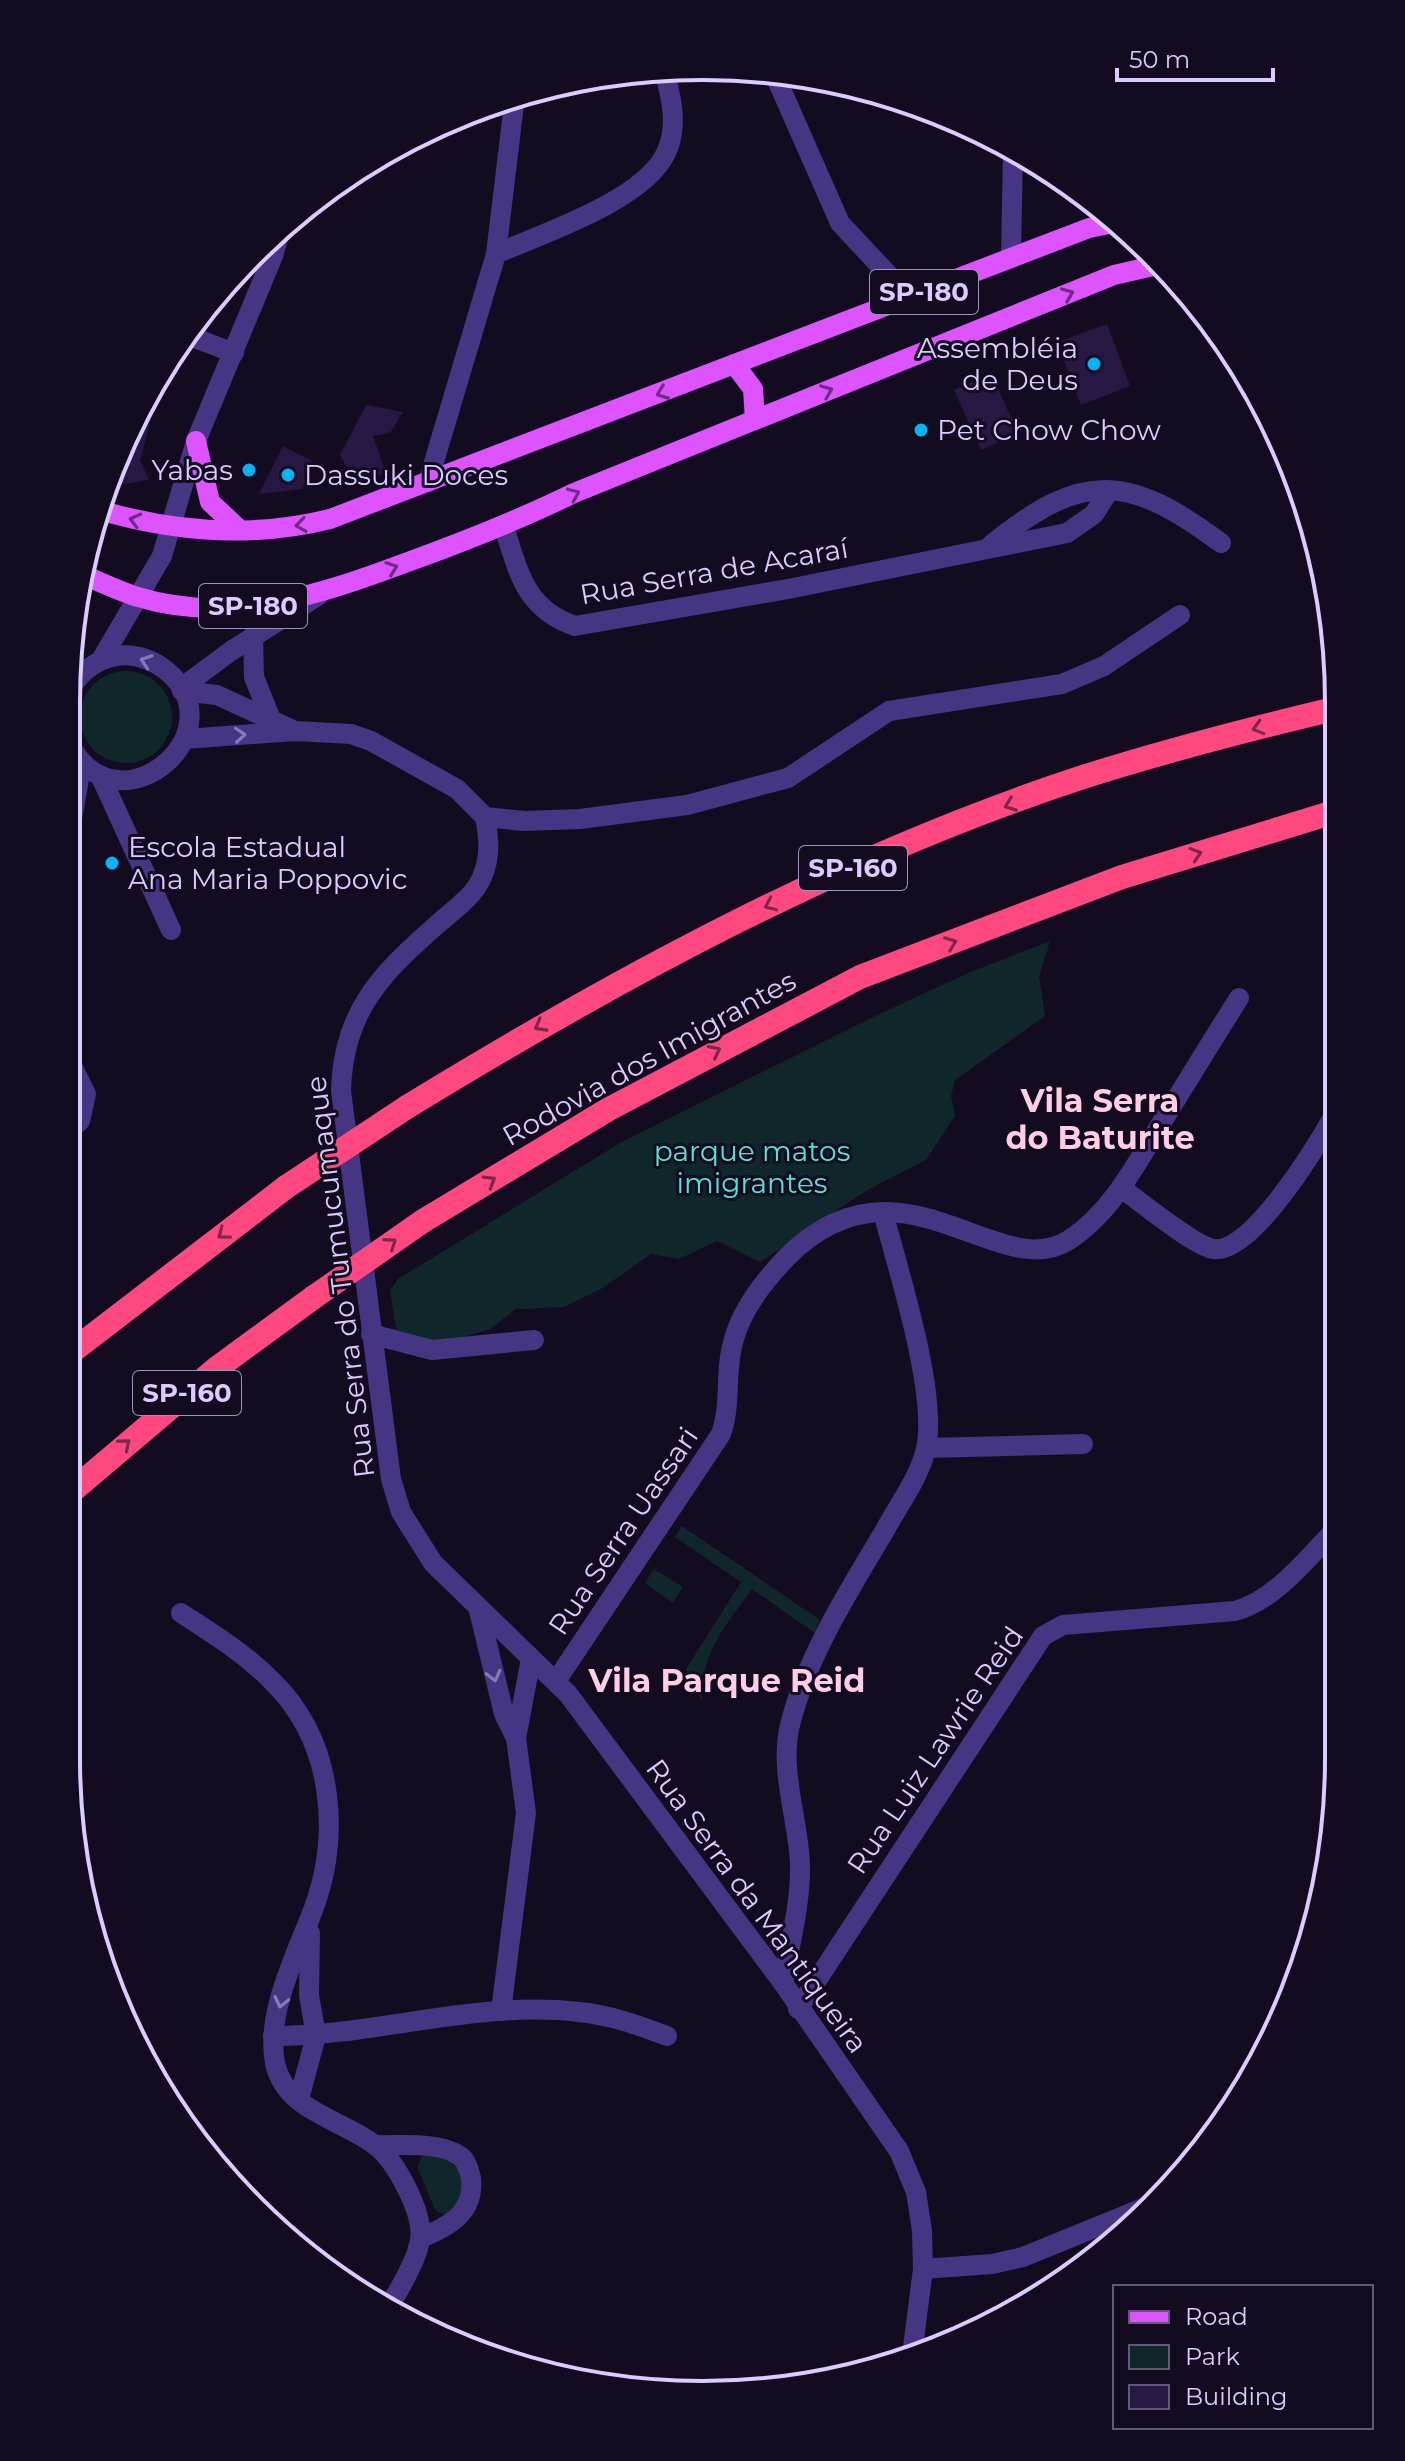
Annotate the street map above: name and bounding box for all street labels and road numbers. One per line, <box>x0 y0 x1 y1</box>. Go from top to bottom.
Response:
road number: SP-180 <box>870 270 978 314</box>
street label: Rua Serra de Acaraí <box>577 530 852 611</box>
road number: SP-180 <box>199 584 307 628</box>
road number: SP-160 <box>799 846 907 890</box>
street label: Rodovia dos Imigrantes <box>497 963 801 1153</box>
street label: Rua Serra do Tumucumaque <box>298 1074 382 1480</box>
road number: SP-160 <box>133 1371 241 1415</box>
street label: Rua Serra Uassari <box>541 1421 705 1641</box>
street label: Rua Luiz Lawrie Reid <box>840 1620 1030 1880</box>
street label: Rua Serra da Mantiqueira <box>639 1752 875 2060</box>

